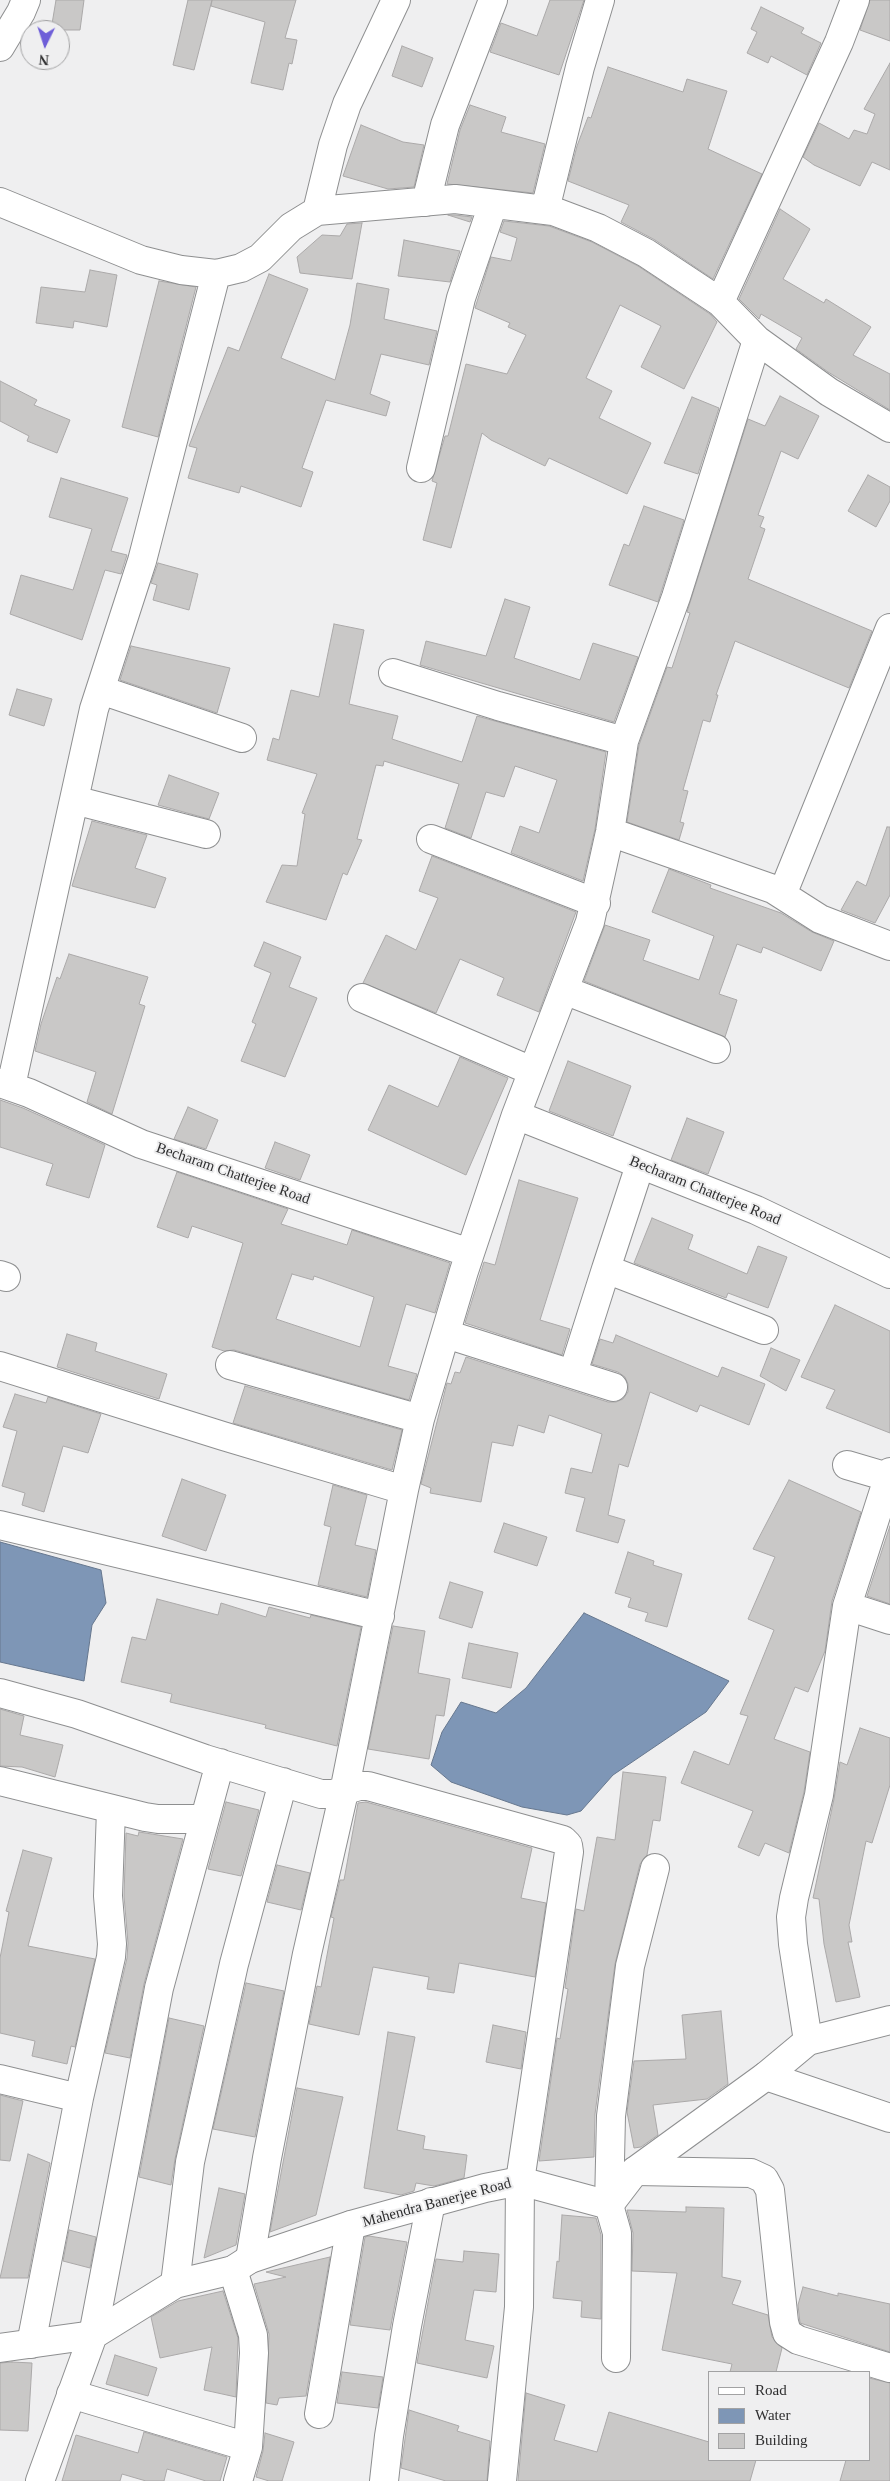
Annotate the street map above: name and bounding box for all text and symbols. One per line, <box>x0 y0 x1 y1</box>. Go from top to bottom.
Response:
north arrow <box>20 20 70 70</box>
text: N <box>38 52 50 67</box>
street label: Becharam Chatterjee Road <box>154 1139 312 1209</box>
street label: Becharam Chatterjee Road <box>627 1152 783 1230</box>
street label: Mahendra Banerjee Road <box>361 2174 513 2232</box>
legend <box>708 2371 870 2461</box>
text: Road <box>755 2382 787 2398</box>
text: Water <box>755 2407 790 2423</box>
text: Building <box>755 2432 808 2448</box>

